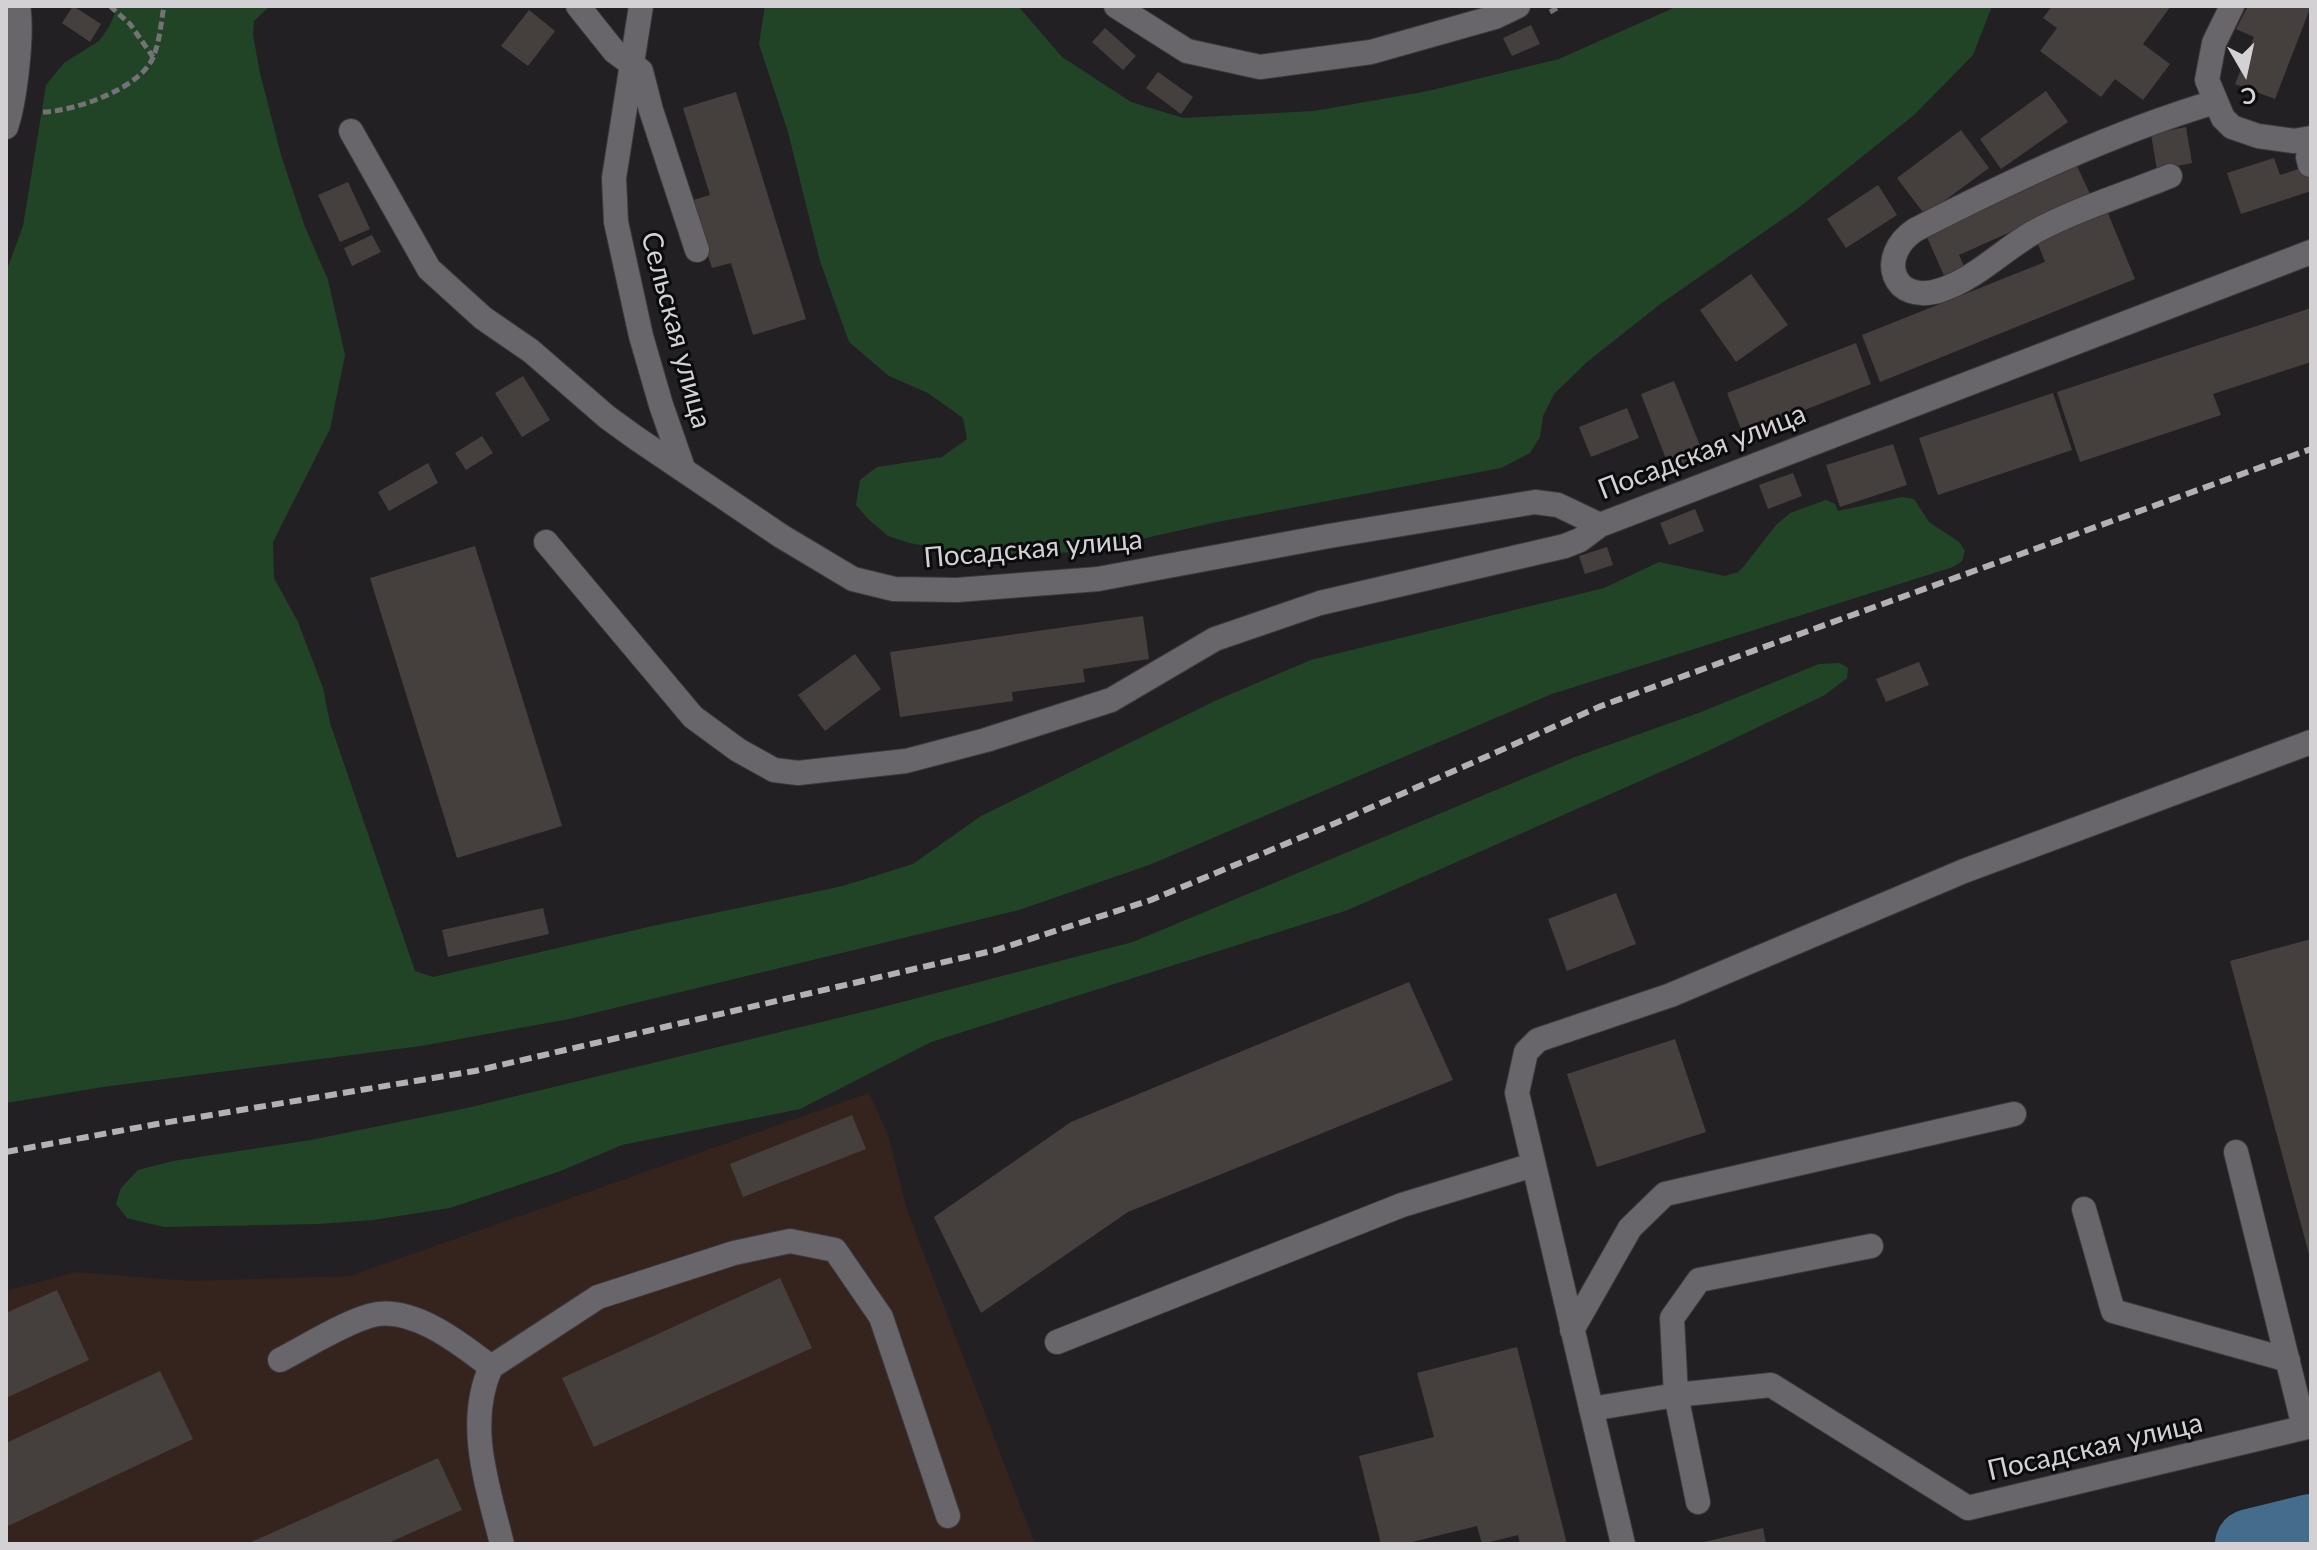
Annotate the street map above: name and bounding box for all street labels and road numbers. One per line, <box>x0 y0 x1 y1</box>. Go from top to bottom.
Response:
street label: Сельская улица <box>634 228 718 432</box>
street label: Посадская улица <box>1593 397 1811 507</box>
street label: Посадская улица <box>922 523 1144 575</box>
street label: Посадская улица <box>1984 1406 2206 1488</box>

